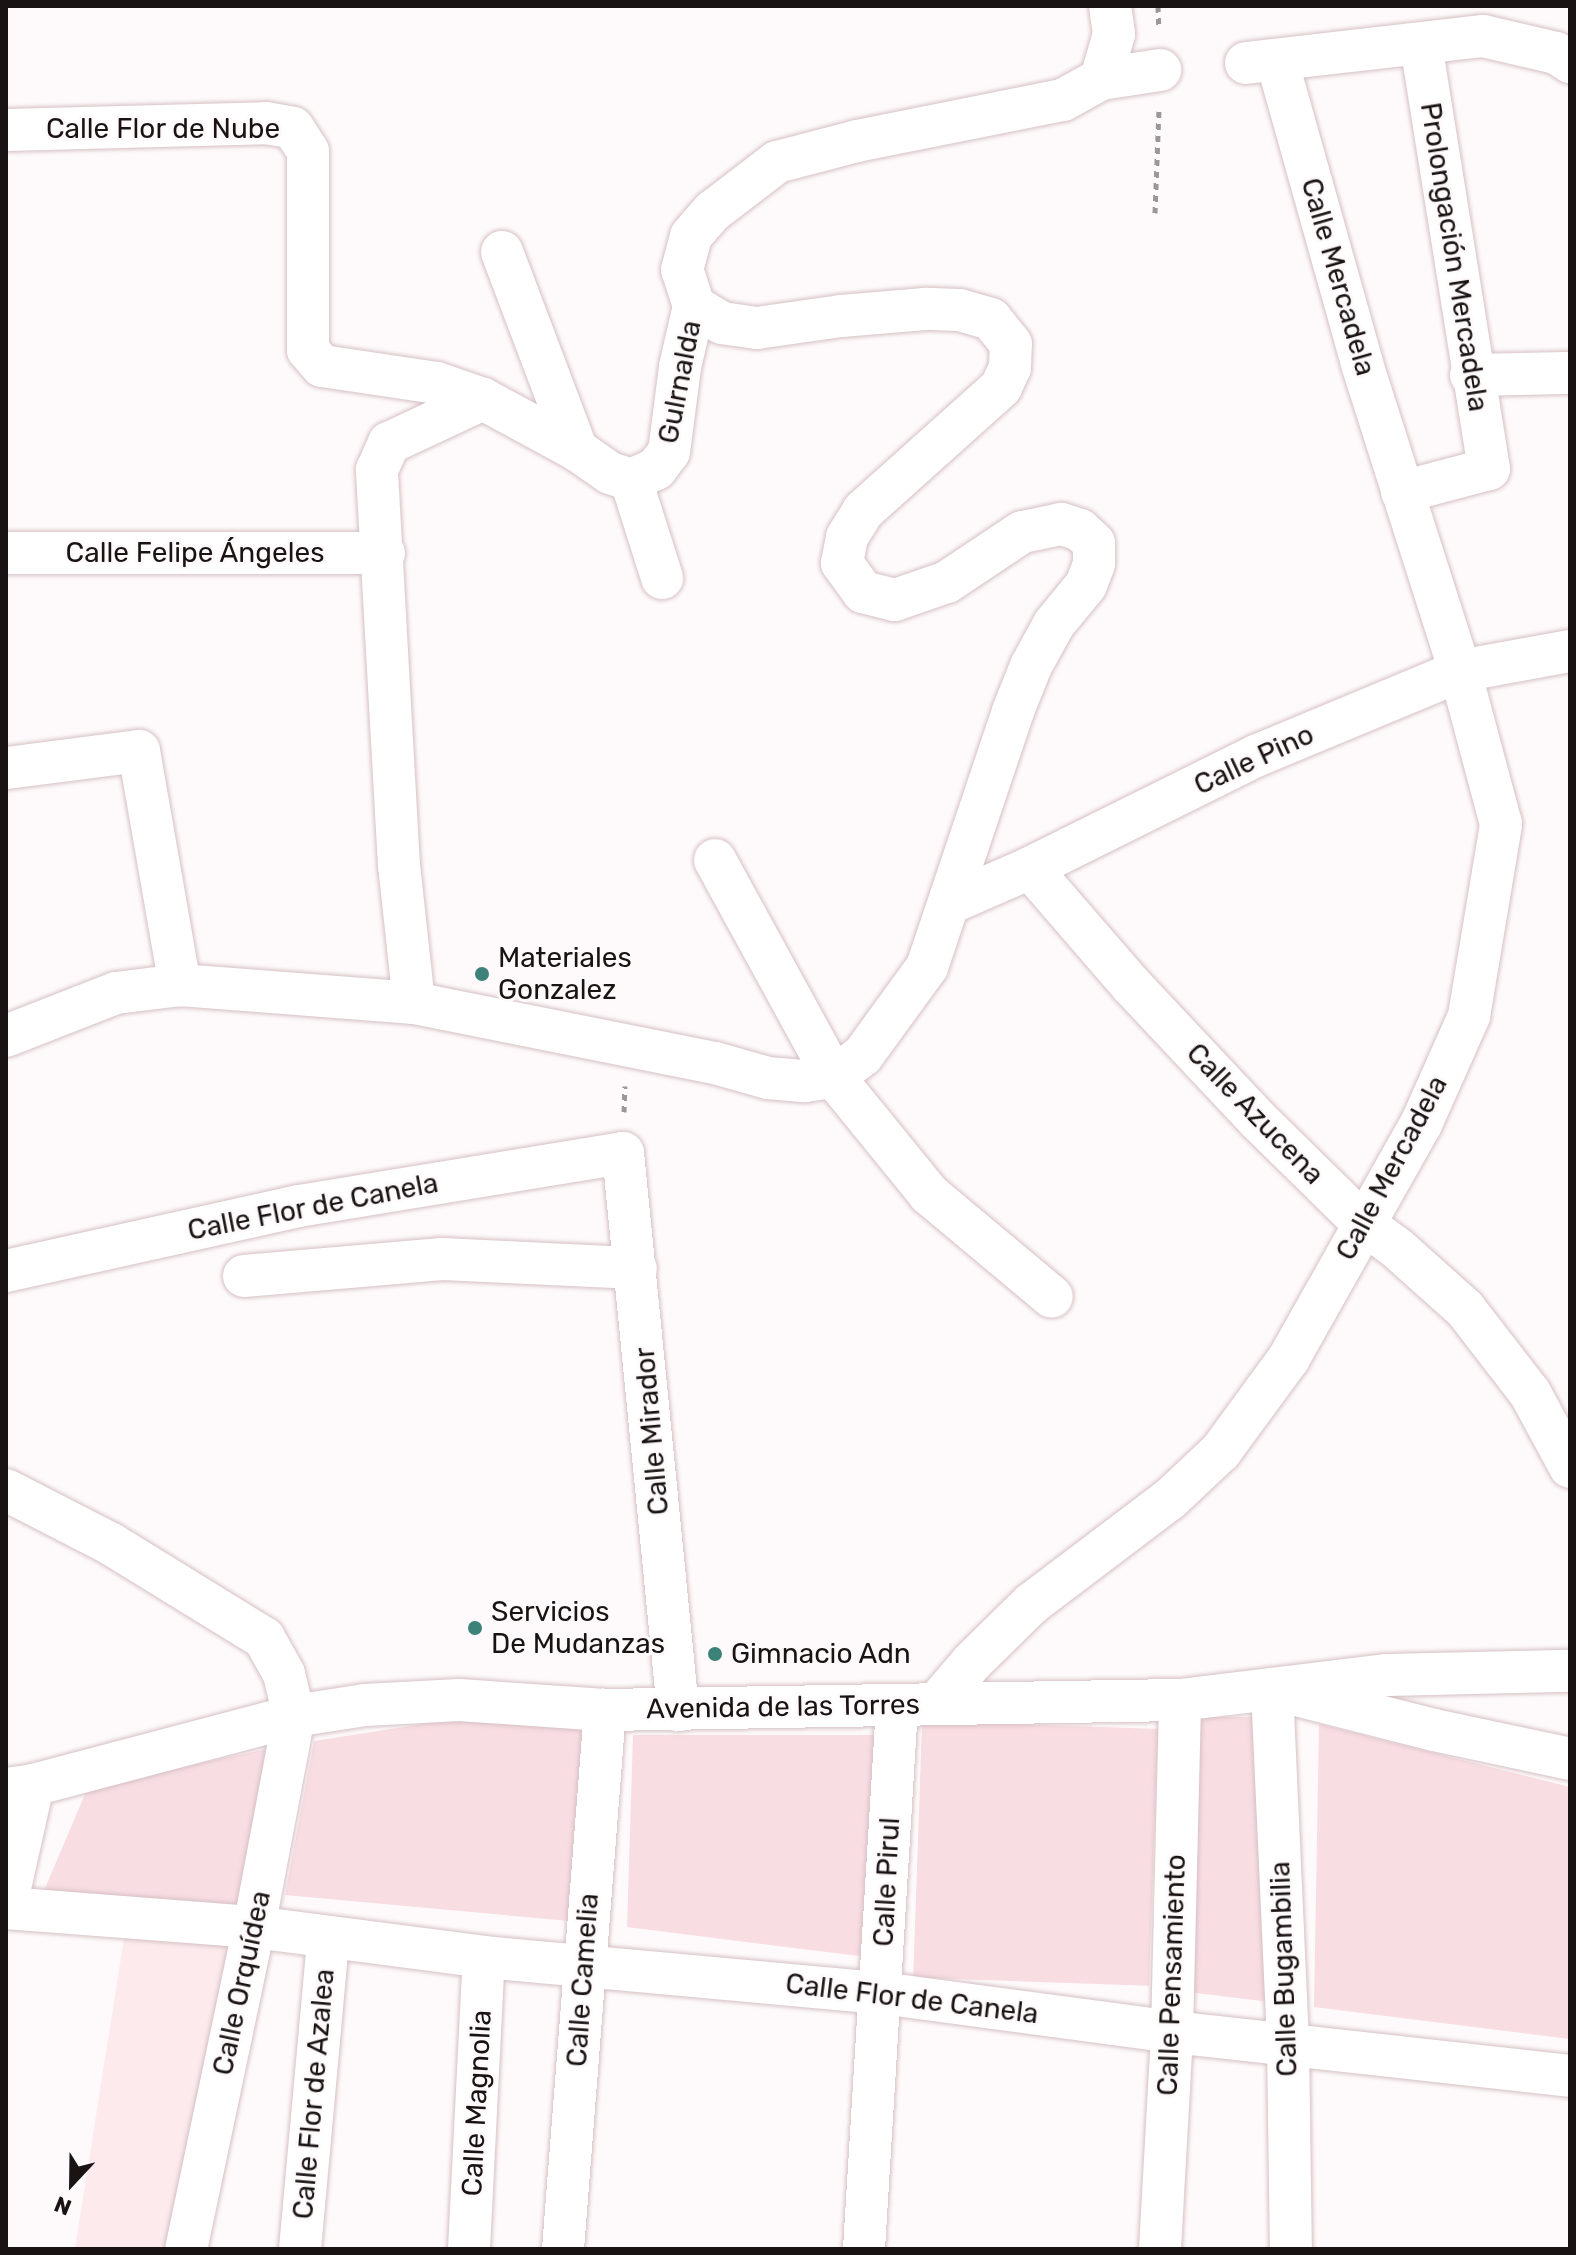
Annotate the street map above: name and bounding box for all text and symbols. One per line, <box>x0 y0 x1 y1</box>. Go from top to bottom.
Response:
street label: Prolongación Mercadela <box>1413 100 1495 414</box>
street label: Calle Flor de Nube <box>46 112 280 146</box>
street label: Calle Mercadela <box>1294 174 1382 380</box>
street label: Gulrnalda <box>652 318 708 446</box>
street label: Calle Felipe Ángeles <box>65 536 325 570</box>
street label: Calle Pino <box>1189 718 1319 802</box>
place label: Materiales Gonzalez <box>498 941 632 1007</box>
marker: Materiales Gonzalez <box>473 965 491 983</box>
street label: Calle Azucena <box>1179 1036 1331 1192</box>
street label: Calle Mercadela <box>1329 1070 1455 1266</box>
street label: Calle Flor de Canela <box>185 1166 441 1248</box>
street label: Calle Mirador <box>628 1346 676 1516</box>
place label: Servicios De Mudanzas <box>491 1595 665 1661</box>
marker: Servicios De Mudanzas <box>466 1619 484 1637</box>
place label: Gimnacio Adn <box>731 1637 912 1671</box>
marker: Gimnacio Adn <box>706 1645 724 1663</box>
street label: Avenida de las Torres <box>646 1688 920 1726</box>
street label: Calle Pirul <box>867 1817 907 1947</box>
street label: Calle Pensamiento <box>1151 1854 1193 2096</box>
street label: Calle Bugambilia <box>1263 1861 1305 2077</box>
street label: Calle Orquídea <box>206 1888 278 2078</box>
street label: Calle Camelia <box>560 1892 606 2068</box>
street label: Calle Flor de Azalea <box>286 1967 342 2221</box>
street label: Calle Flor de Canela <box>783 1967 1041 2031</box>
street label: Calle Magnolia <box>455 2009 499 2197</box>
north arrow <box>32 2143 112 2223</box>
text: N <box>50 2190 75 2221</box>

